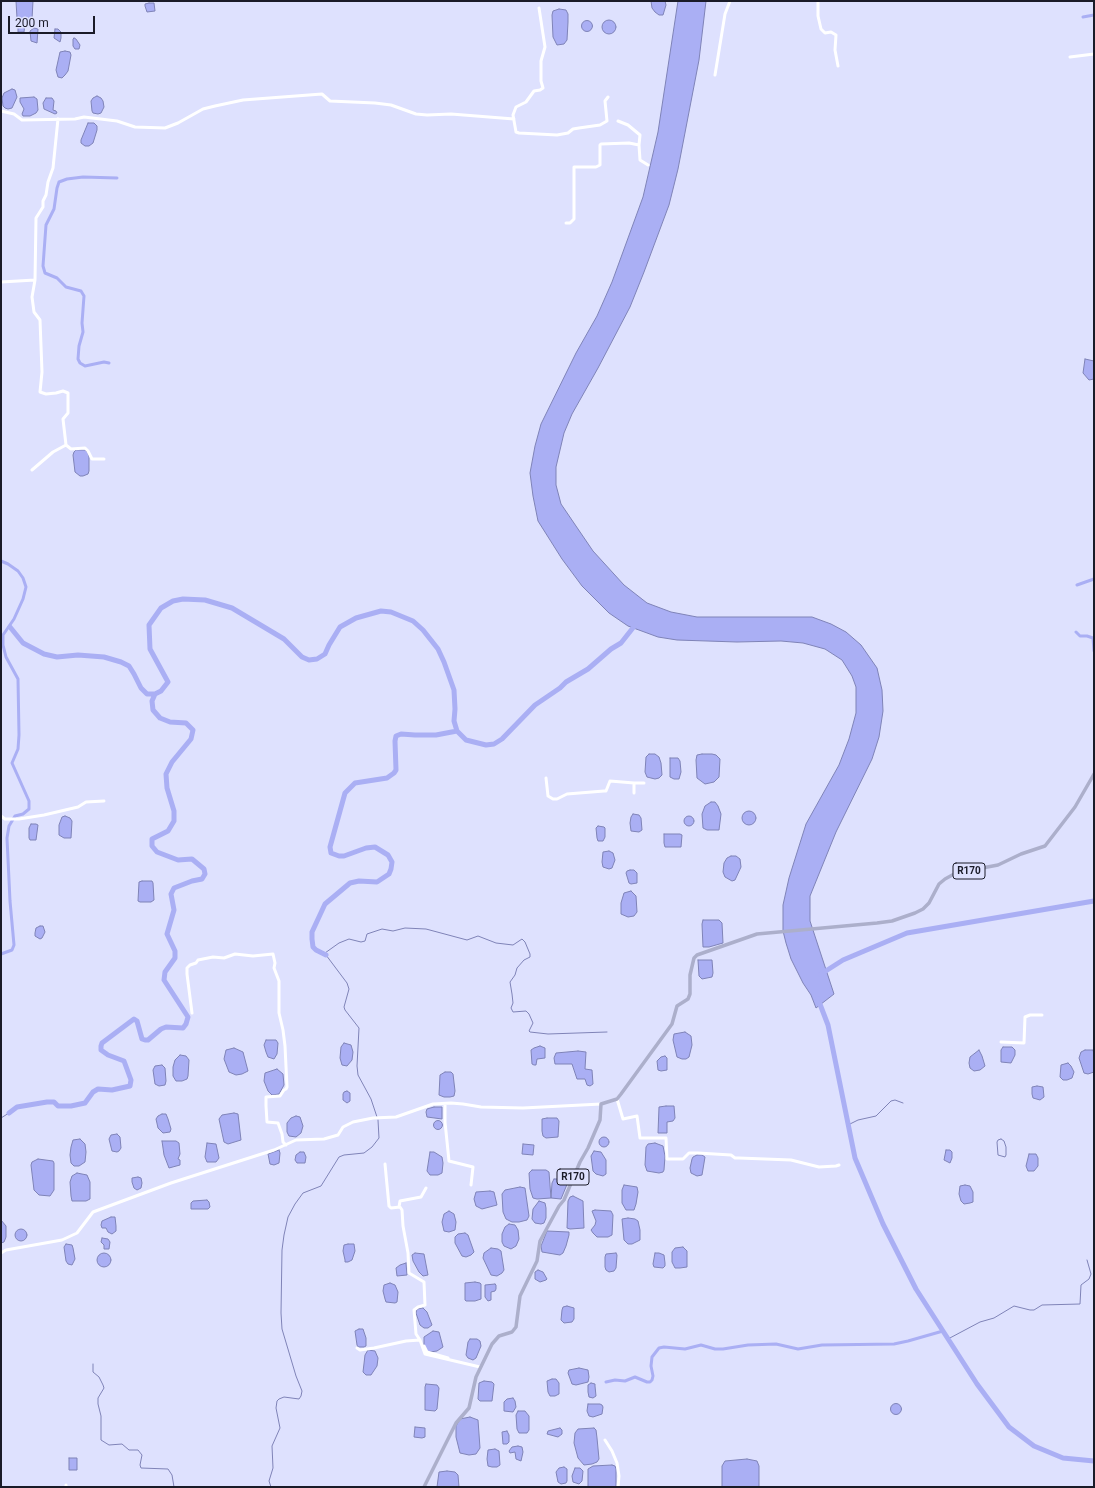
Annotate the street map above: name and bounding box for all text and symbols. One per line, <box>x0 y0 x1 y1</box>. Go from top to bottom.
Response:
scale bar <box>10 8 97 34</box>
text: 200 m <box>15 16 49 30</box>
road number: R170 <box>953 863 985 879</box>
road number: R170 <box>557 1169 589 1185</box>

